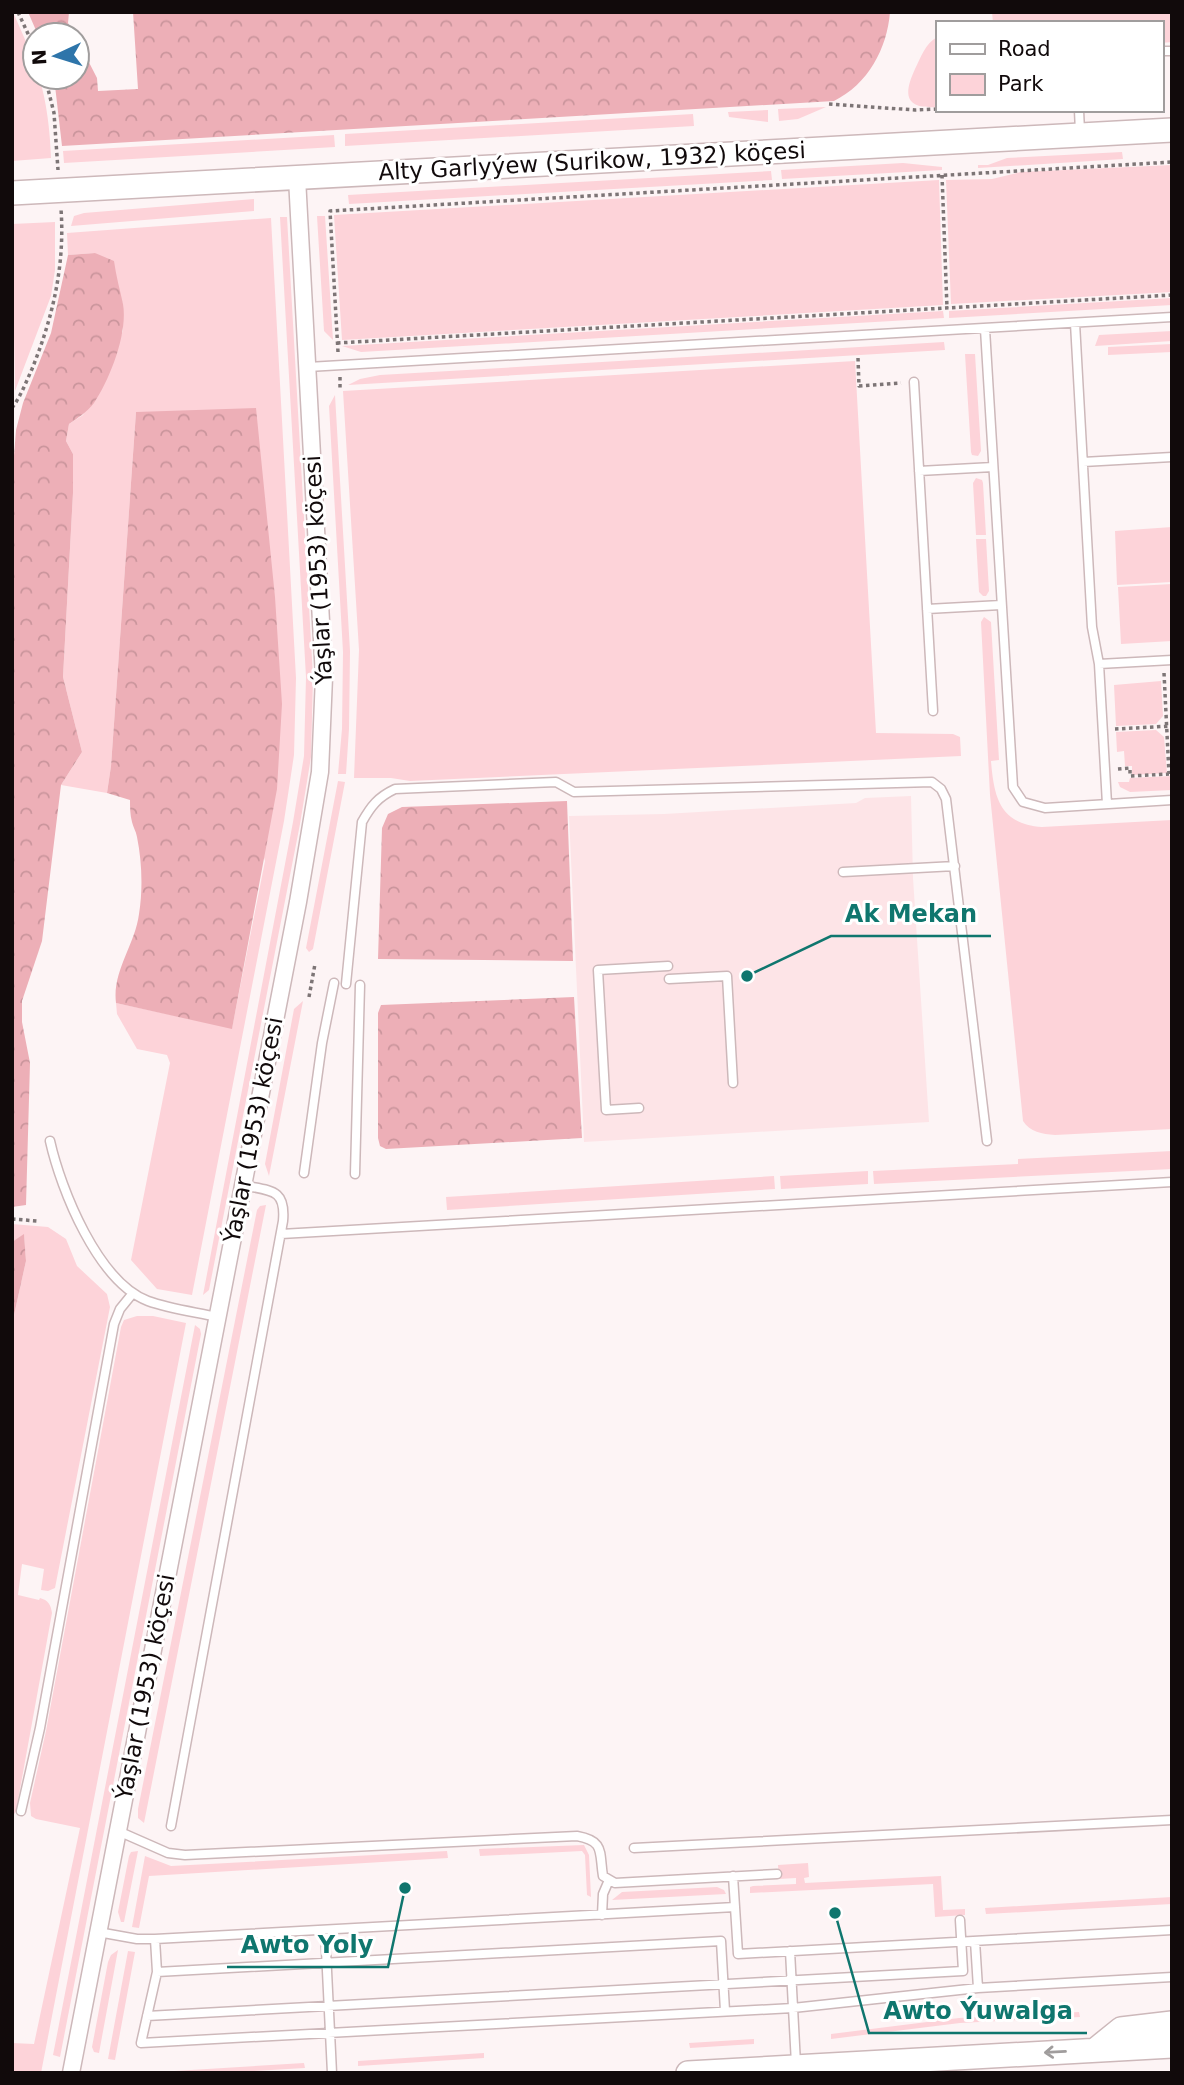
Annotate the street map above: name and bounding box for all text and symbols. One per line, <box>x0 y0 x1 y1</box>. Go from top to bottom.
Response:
north arrow <box>21 21 91 91</box>
legend <box>936 21 1163 112</box>
text: Road <box>998 37 1051 61</box>
text: N <box>28 48 51 66</box>
text: Park <box>998 72 1044 96</box>
street label: Alty Garlyýew (Surikow, 1932) köçesi <box>378 137 806 185</box>
street label: Ýaşlar (1953) köçesi <box>298 455 337 686</box>
callout: Ak Mekan <box>831 891 991 936</box>
text: Ak Mekan <box>845 900 977 928</box>
street label: Ýaşlar (1953) köçesi <box>217 1015 288 1246</box>
street label: Ýaşlar (1953) köçesi <box>109 1572 180 1803</box>
callout: Awto Yoly <box>227 1922 388 1967</box>
text: Awto Yoly <box>241 1931 374 1959</box>
callout: Awto Ýuwalga <box>869 1988 1087 2033</box>
text: Awto Ýuwalga <box>883 1995 1073 2025</box>
one-way arrow <box>1044 2046 1066 2059</box>

